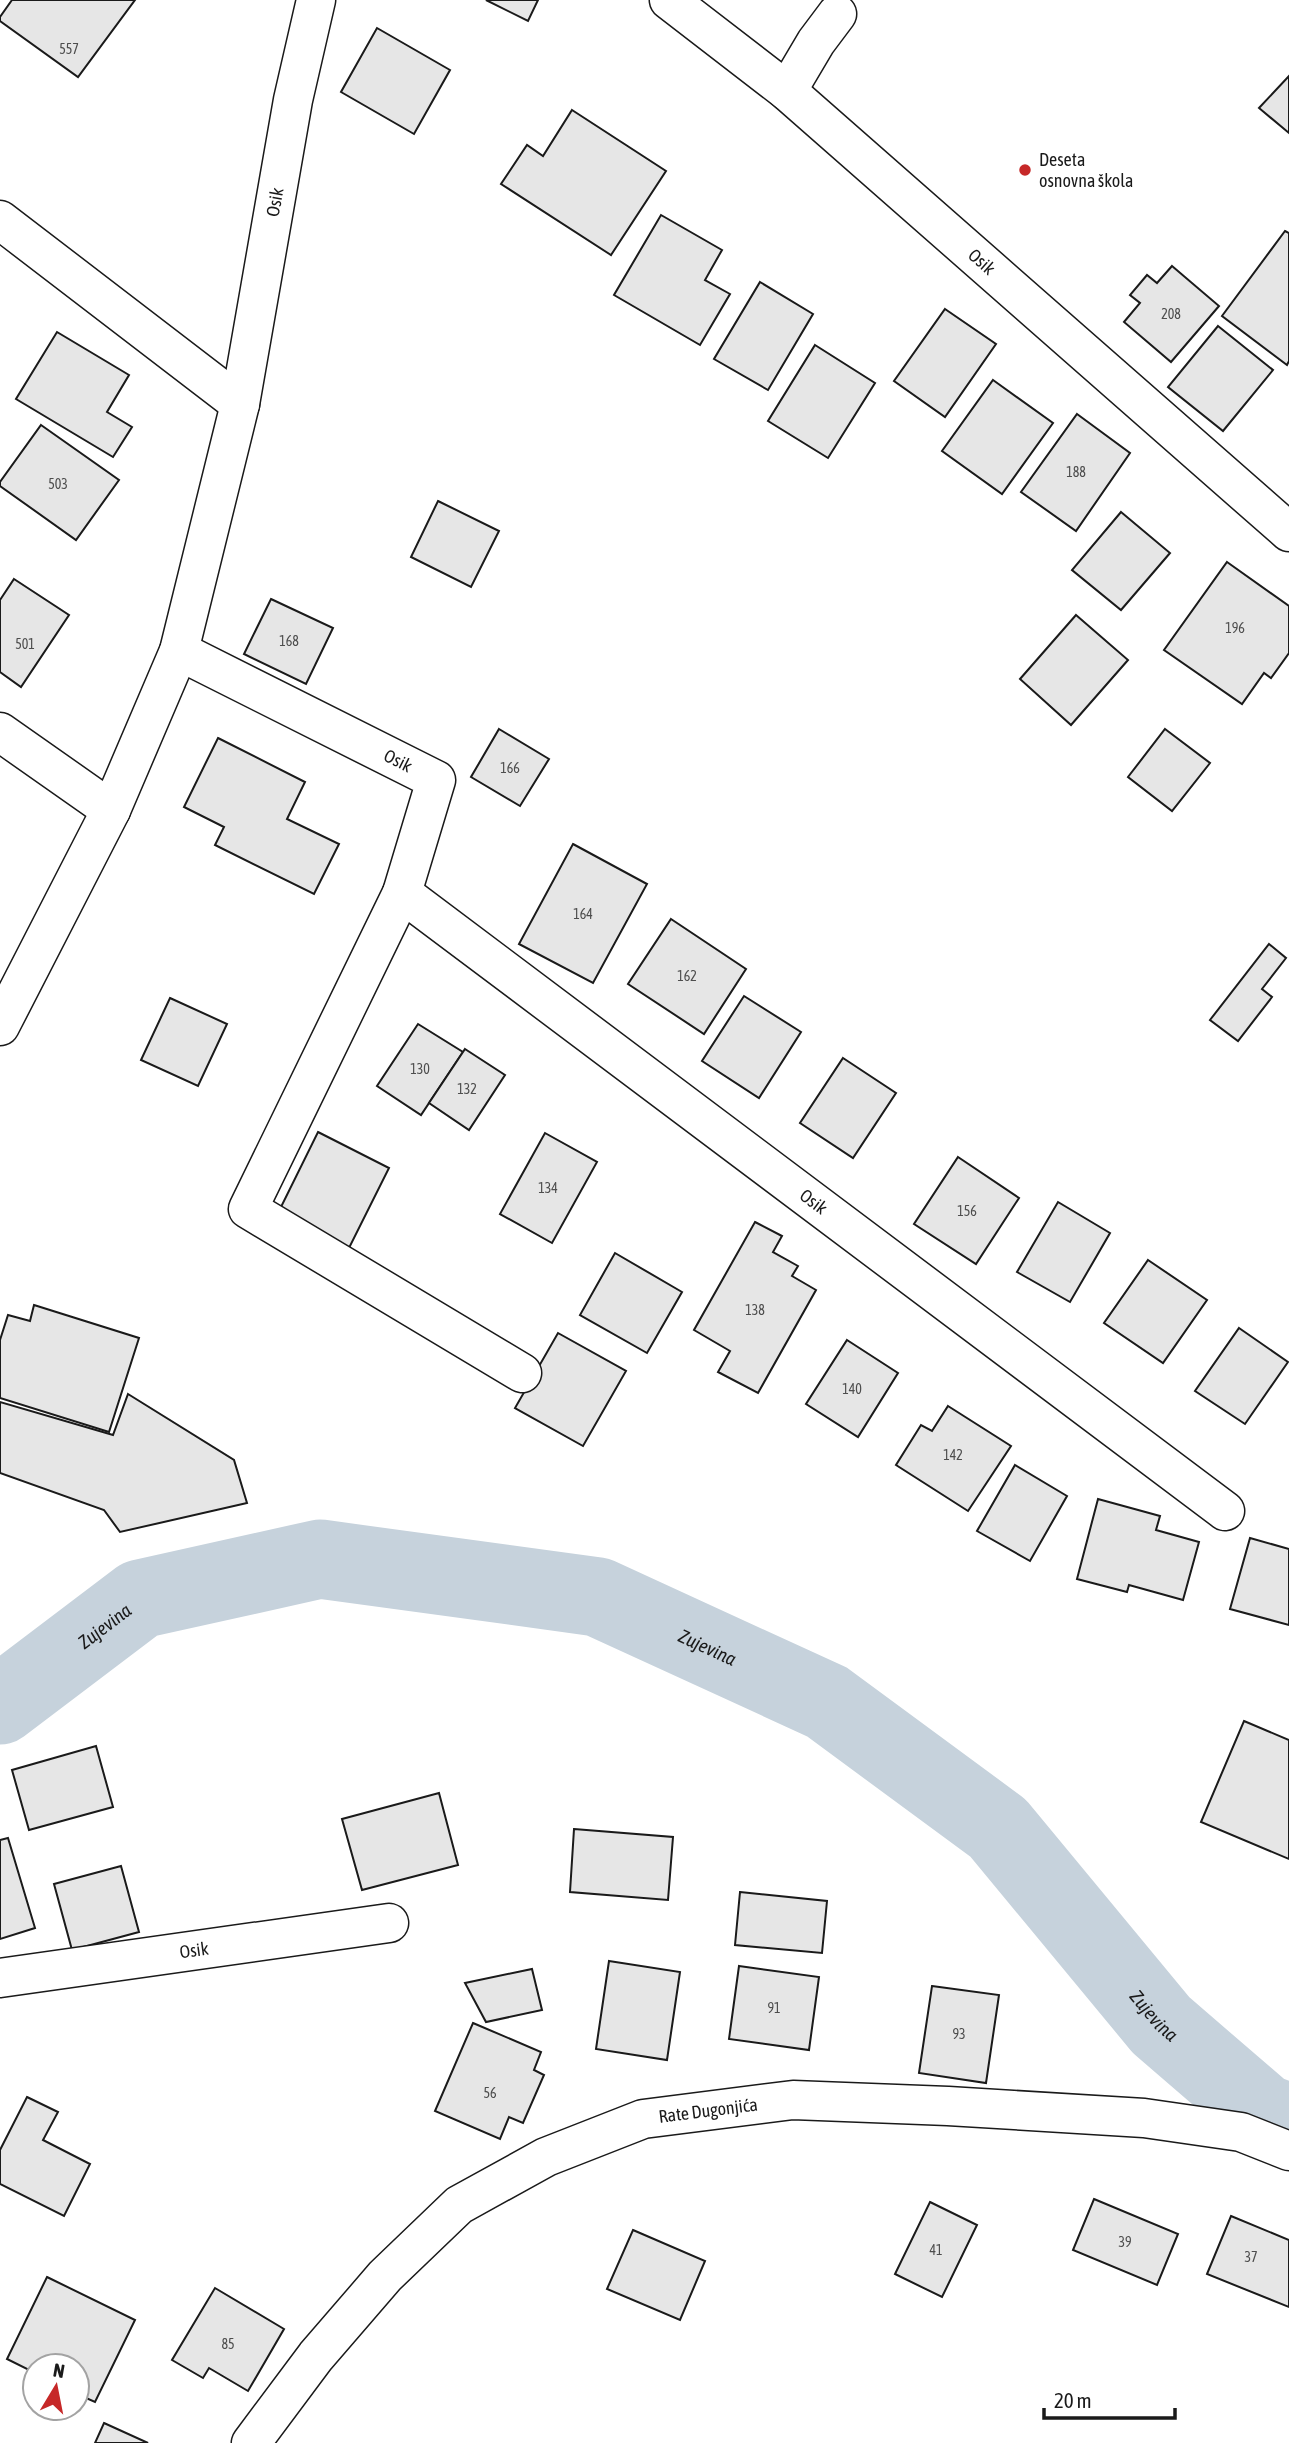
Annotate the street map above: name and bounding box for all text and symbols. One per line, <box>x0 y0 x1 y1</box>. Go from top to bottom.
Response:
house number: 557 <box>59 41 79 57</box>
place label: Deseta osnovna škola <box>1039 149 1133 191</box>
marker: Deseta osnovna škola <box>1017 162 1033 178</box>
street label: Osik <box>262 186 288 218</box>
street label: Osik <box>964 244 1000 279</box>
house number: 208 <box>1161 306 1181 322</box>
house number: 188 <box>1066 464 1086 480</box>
house number: 503 <box>48 476 68 492</box>
house number: 196 <box>1225 620 1245 636</box>
house number: 168 <box>279 633 299 649</box>
house number: 501 <box>15 636 35 652</box>
street label: Osik <box>381 745 416 776</box>
house number: 166 <box>500 760 520 776</box>
house number: 164 <box>573 906 593 922</box>
house number: 162 <box>677 968 697 984</box>
house number: 130 <box>410 1061 430 1077</box>
house number: 132 <box>457 1081 477 1097</box>
house number: 134 <box>538 1180 558 1196</box>
street label: Osik <box>796 1184 832 1219</box>
house number: 156 <box>957 1203 977 1219</box>
house number: 138 <box>745 1302 765 1318</box>
house number: 140 <box>842 1381 862 1397</box>
house number: 142 <box>943 1447 963 1463</box>
water label: Zujevina <box>74 1599 135 1653</box>
water label: Zujevina <box>675 1625 740 1670</box>
street label: Osik <box>178 1938 210 1962</box>
water label: Zujevina <box>1126 1986 1183 2046</box>
house number: 91 <box>767 2000 781 2016</box>
house number: 93 <box>952 2026 966 2042</box>
house number: 56 <box>483 2085 497 2101</box>
street label: Rate Dugonjića <box>657 2094 759 2127</box>
house number: 39 <box>1118 2234 1132 2250</box>
house number: 41 <box>929 2242 943 2258</box>
house number: 37 <box>1244 2249 1258 2265</box>
house number: 85 <box>221 2336 235 2352</box>
north arrow <box>21 2352 91 2422</box>
text: N <box>52 2358 66 2382</box>
scale bar <box>1044 2376 1175 2420</box>
text: 20 m <box>1054 2388 1092 2412</box>

